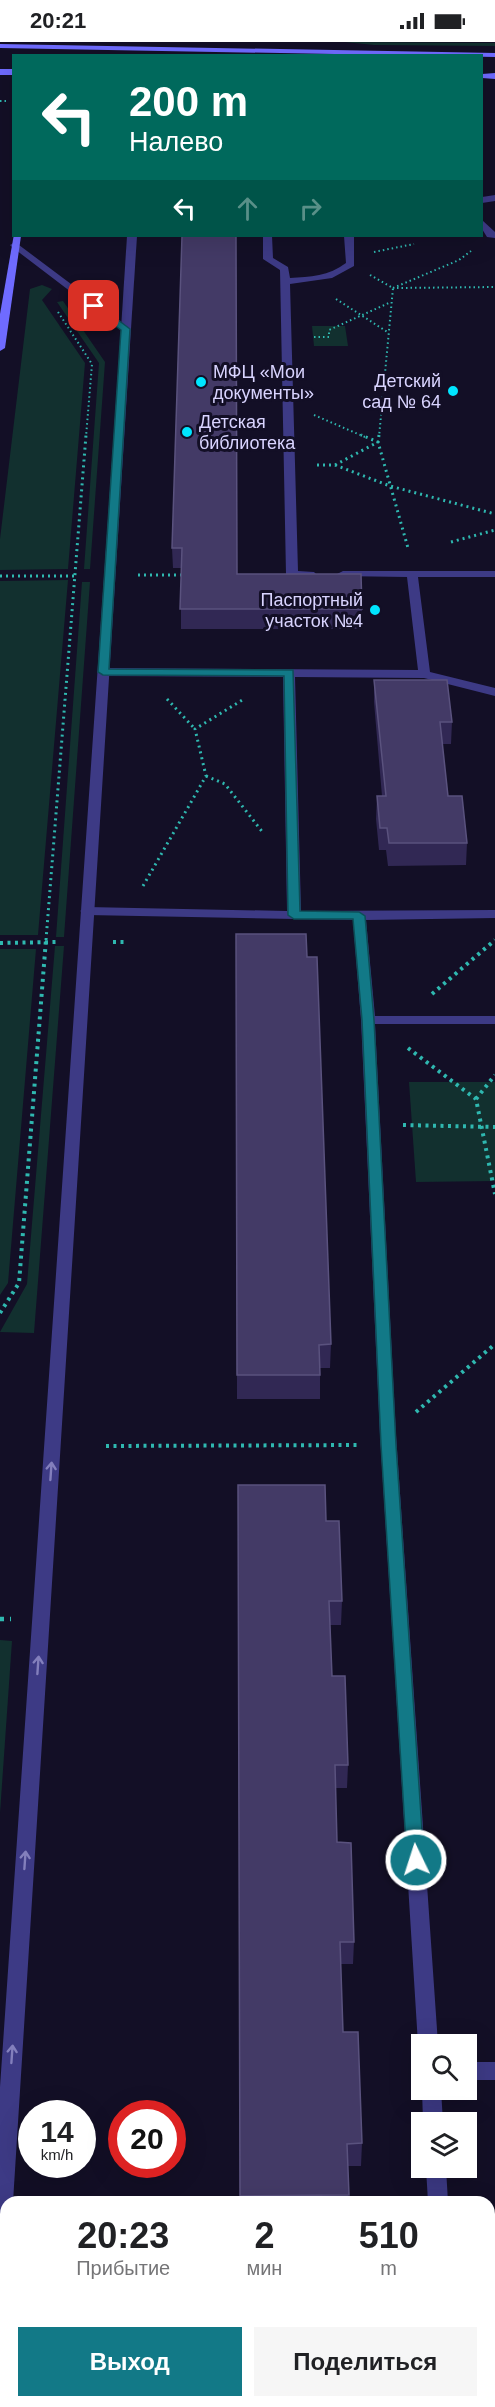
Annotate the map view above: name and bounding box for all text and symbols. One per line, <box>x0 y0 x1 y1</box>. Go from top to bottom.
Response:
text: 20:21 <box>30 8 86 33</box>
icon: left <box>30 78 108 156</box>
text: 200 m <box>129 78 248 125</box>
text: Налево <box>129 127 223 157</box>
icon: left <box>168 192 201 225</box>
icon: ahead <box>231 192 264 225</box>
icon: right <box>294 192 327 225</box>
pin <box>68 280 119 331</box>
icon: arrive <box>77 289 110 322</box>
place label: МФЦ «Мои документы» <box>213 362 314 403</box>
place label: Детский сад № 64 <box>362 371 441 412</box>
marker: МФЦ «Мои документы» <box>194 375 208 389</box>
marker: Детский сад № 64 <box>446 384 460 398</box>
place label: Детская библиотека <box>199 412 296 453</box>
marker: Детская библиотека <box>180 425 194 439</box>
place label: Паспортный участок №4 <box>261 590 363 631</box>
marker: Паспортный участок №4 <box>368 603 382 617</box>
one-way arrow <box>45 1461 56 1481</box>
one-way arrow <box>32 1656 43 1676</box>
position arrow <box>384 1828 448 1892</box>
one-way arrow <box>20 1850 31 1870</box>
map controls <box>411 2034 477 2178</box>
button: search <box>411 2034 477 2100</box>
one-way arrow <box>7 2045 18 2065</box>
speed limit sign: 20 <box>108 2100 186 2178</box>
button: layers <box>411 2112 477 2178</box>
text: 14 <box>40 2115 74 2148</box>
text: km/h <box>41 2146 73 2163</box>
text: 20:23 <box>77 2215 169 2256</box>
text: 2 <box>254 2215 274 2256</box>
text: 510 <box>359 2215 419 2256</box>
text: Прибытие <box>76 2257 170 2279</box>
text: мин <box>246 2257 282 2279</box>
text: m <box>380 2257 397 2279</box>
button: Выход <box>18 2327 242 2396</box>
button: Поделиться <box>254 2327 477 2396</box>

